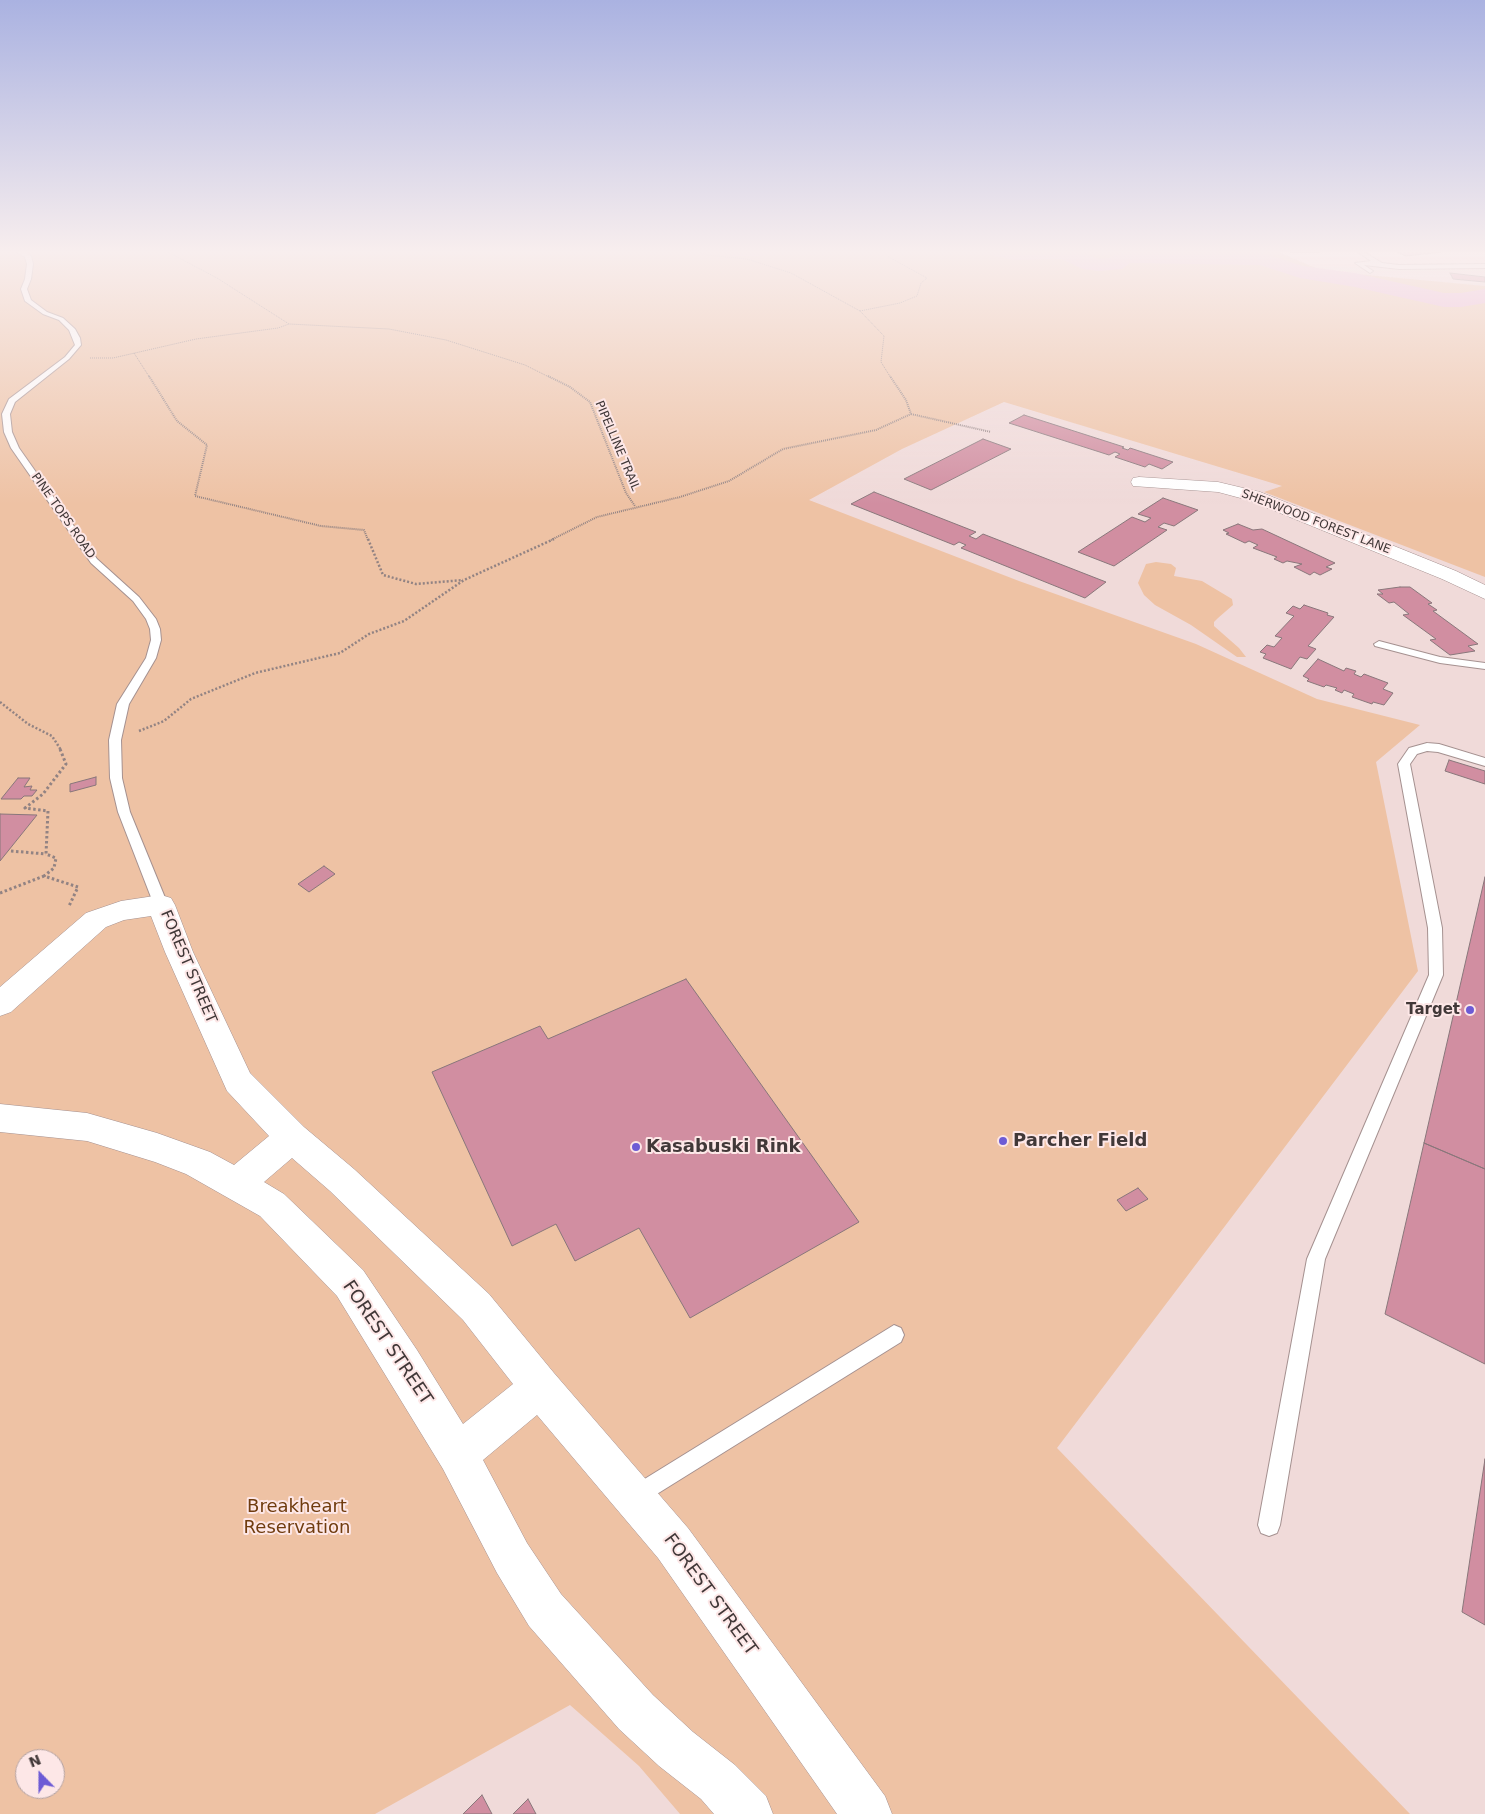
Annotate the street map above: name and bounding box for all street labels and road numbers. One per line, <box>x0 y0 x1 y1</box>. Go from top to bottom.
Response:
street label: PIPELLINE TRAIL <box>592 399 642 493</box>
street label: PINE TOPS ROAD <box>28 470 98 562</box>
street label: SHERWOOD FOREST LANE <box>1239 487 1393 557</box>
street label: FOREST STREET <box>156 908 220 1026</box>
street label: FOREST STREET <box>337 1277 437 1409</box>
street label: FOREST STREET <box>659 1530 761 1660</box>

